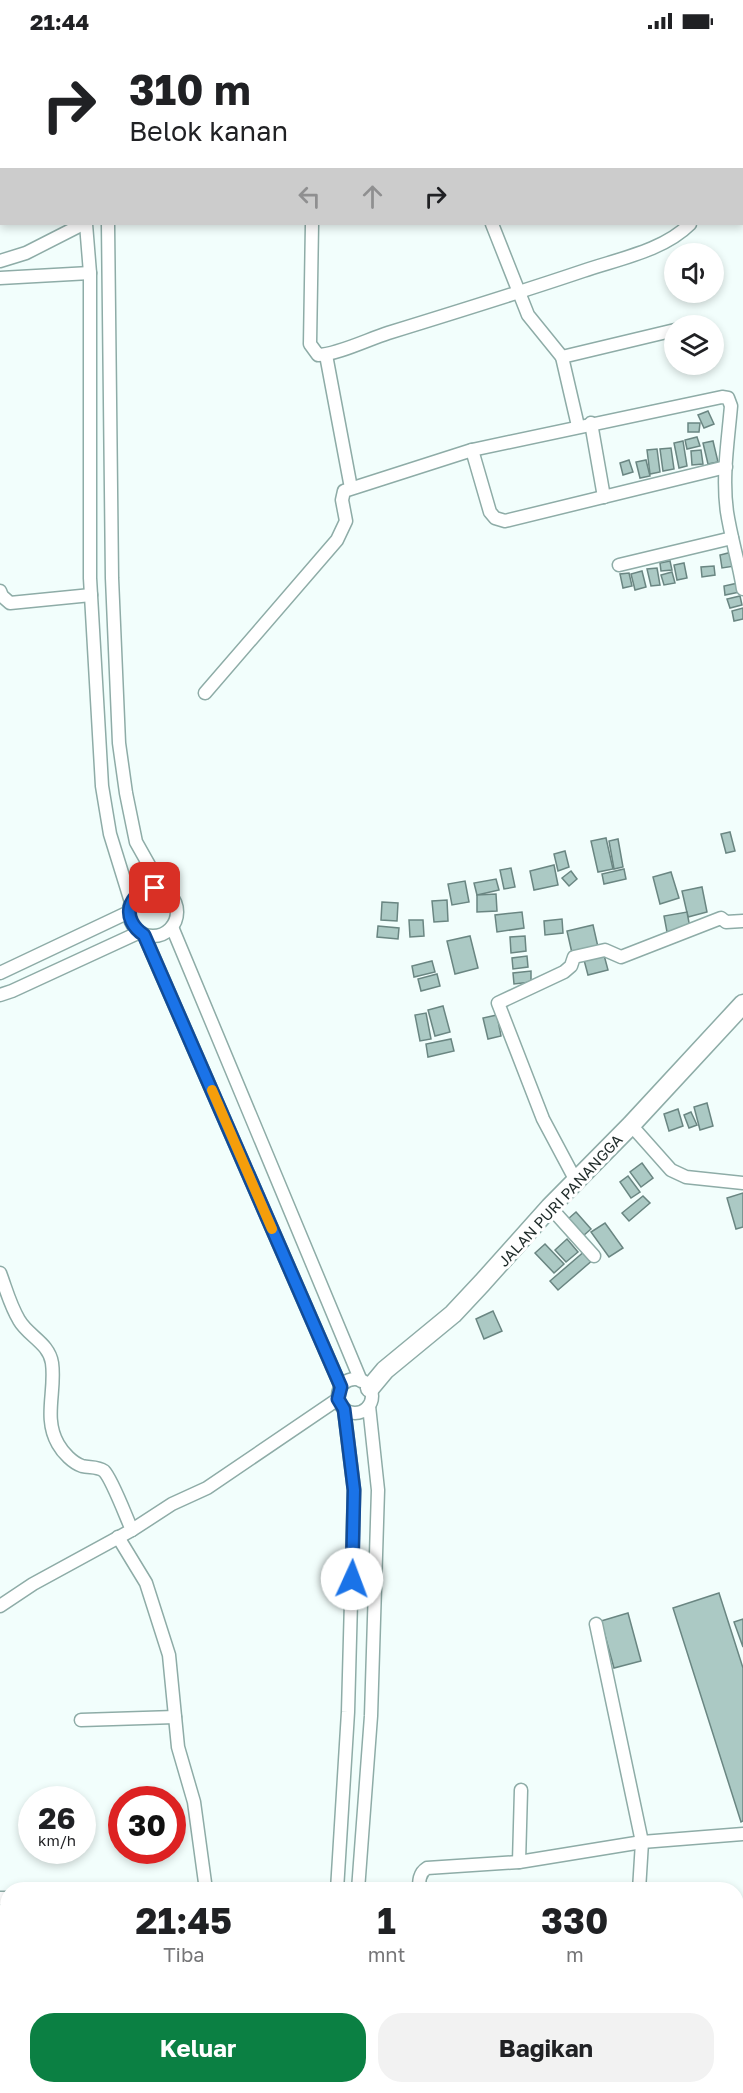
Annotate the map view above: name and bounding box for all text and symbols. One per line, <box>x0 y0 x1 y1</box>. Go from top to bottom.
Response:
text: 21:44 <box>30 8 89 35</box>
text: 310 m <box>129 64 251 114</box>
icon: right <box>30 66 108 144</box>
text: Belok kanan <box>129 115 288 147</box>
icon: left <box>293 180 326 213</box>
icon: ahead <box>356 180 389 213</box>
icon: right <box>419 180 452 213</box>
map controls <box>664 243 724 375</box>
button: sound <box>664 243 724 303</box>
button: layers <box>664 315 724 375</box>
pin <box>129 862 180 913</box>
icon: arrive <box>138 871 171 904</box>
street label: JALAN PURI PANANGGA <box>494 1130 626 1270</box>
position arrow <box>320 1547 384 1611</box>
speed limit sign: 30 <box>108 1786 186 1864</box>
text: 26 <box>38 1800 76 1836</box>
text: km/h <box>38 1831 76 1849</box>
text: 21:45 <box>136 1899 232 1942</box>
text: 1 <box>377 1899 396 1942</box>
text: 330 <box>541 1899 608 1942</box>
text: Tiba <box>163 1942 205 1966</box>
text: mnt <box>368 1942 405 1966</box>
text: m <box>566 1942 584 1966</box>
button: Keluar <box>30 2013 366 2082</box>
button: Bagikan <box>378 2013 714 2082</box>

